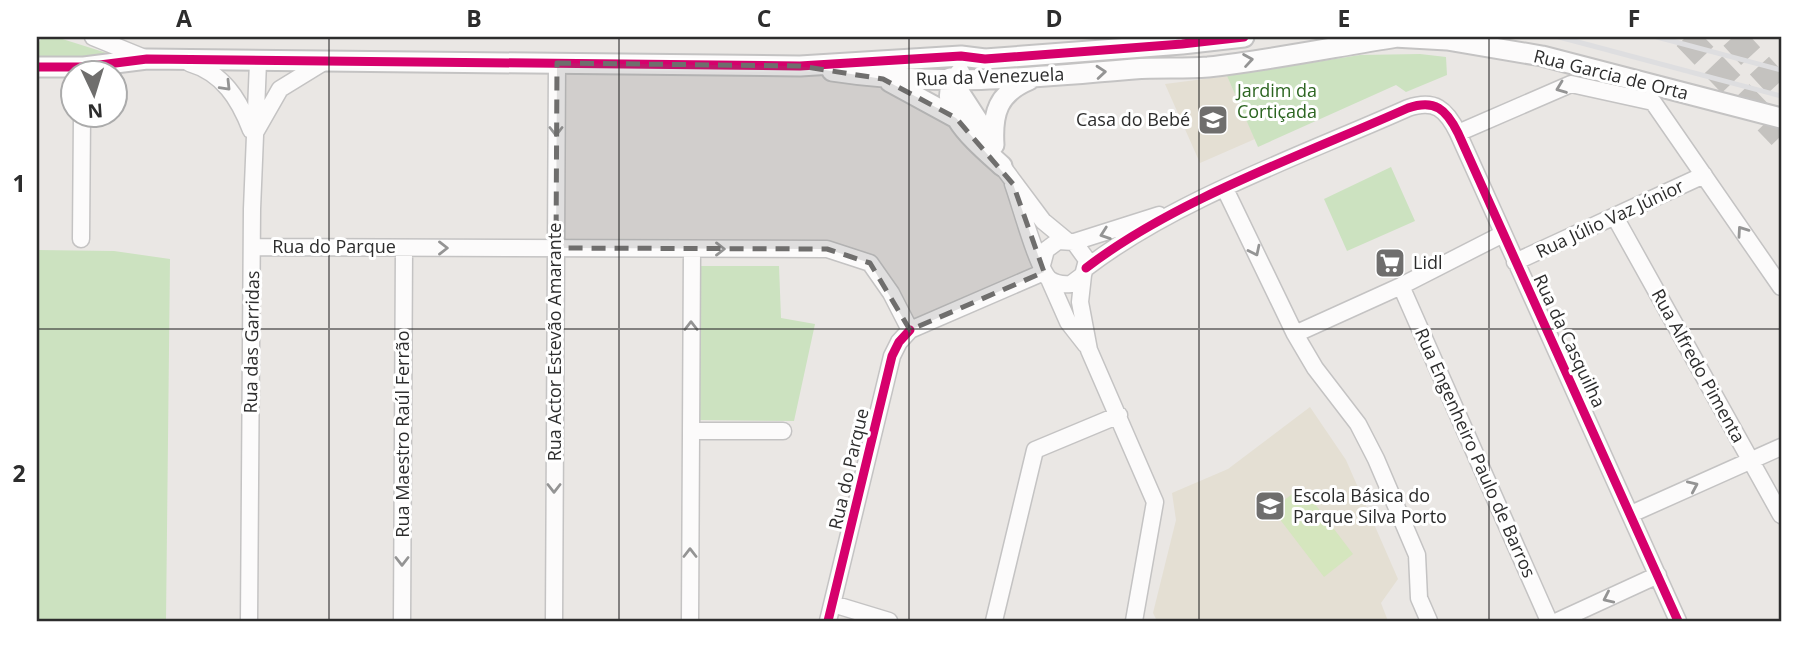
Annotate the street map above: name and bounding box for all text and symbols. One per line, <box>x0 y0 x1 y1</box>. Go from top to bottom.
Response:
text: A <box>176 2 192 34</box>
text: B <box>466 2 482 34</box>
text: C <box>757 2 771 34</box>
text: D <box>1045 2 1063 34</box>
text: E <box>1338 2 1350 34</box>
text: F <box>1628 2 1640 34</box>
street label: Rua Garcia de Orta <box>1531 43 1691 105</box>
one-way arrow <box>1243 53 1254 68</box>
north arrow <box>60 60 130 130</box>
street label: Rua da Venezuela <box>915 61 1065 91</box>
one-way arrow <box>1096 65 1107 80</box>
one-way arrow <box>217 78 230 91</box>
park label: Jardim da Cortiçada <box>1235 78 1317 123</box>
one-way arrow <box>1556 80 1568 94</box>
text: N <box>87 97 104 124</box>
school or university icon: Casa do Bebé <box>1196 103 1230 137</box>
place label: Casa do Bebé <box>1076 107 1190 131</box>
one-way arrow <box>548 127 564 137</box>
text: 1 <box>12 167 26 199</box>
street label: Rua Júlio Vaz Júnior <box>1532 173 1688 263</box>
street label: Rua Actor Estevão Amarante <box>542 223 566 461</box>
one-way arrow <box>1737 225 1750 238</box>
one-way arrow <box>1099 226 1111 240</box>
street label: Rua do Parque <box>272 234 396 258</box>
one-way arrow <box>439 240 449 256</box>
one-way arrow <box>715 241 726 257</box>
one-way arrow <box>1246 244 1260 256</box>
supermarket icon: Lidl <box>1373 246 1407 280</box>
place label: Lidl <box>1413 250 1443 274</box>
street label: Rua das Garridas <box>238 270 264 414</box>
street label: Rua da Casquilha <box>1528 270 1611 411</box>
street label: Rua Alfredo Pimenta <box>1647 284 1751 447</box>
one-way arrow <box>683 320 699 330</box>
street label: Rua Engenheiro Paulo de Barros <box>1410 324 1542 581</box>
street label: Rua Maestro Raúl Ferrão <box>390 330 414 538</box>
street label: Rua do Parque <box>822 406 874 532</box>
text: 2 <box>12 457 26 489</box>
one-way arrow <box>1687 481 1699 495</box>
one-way arrow <box>546 483 562 494</box>
place label: Escola Básica do Parque Silva Porto <box>1293 483 1447 528</box>
school or university icon: Escola Básica do Parque Silva Porto <box>1253 489 1287 523</box>
one-way arrow <box>682 547 698 558</box>
one-way arrow <box>394 556 410 567</box>
one-way arrow <box>1603 590 1615 604</box>

